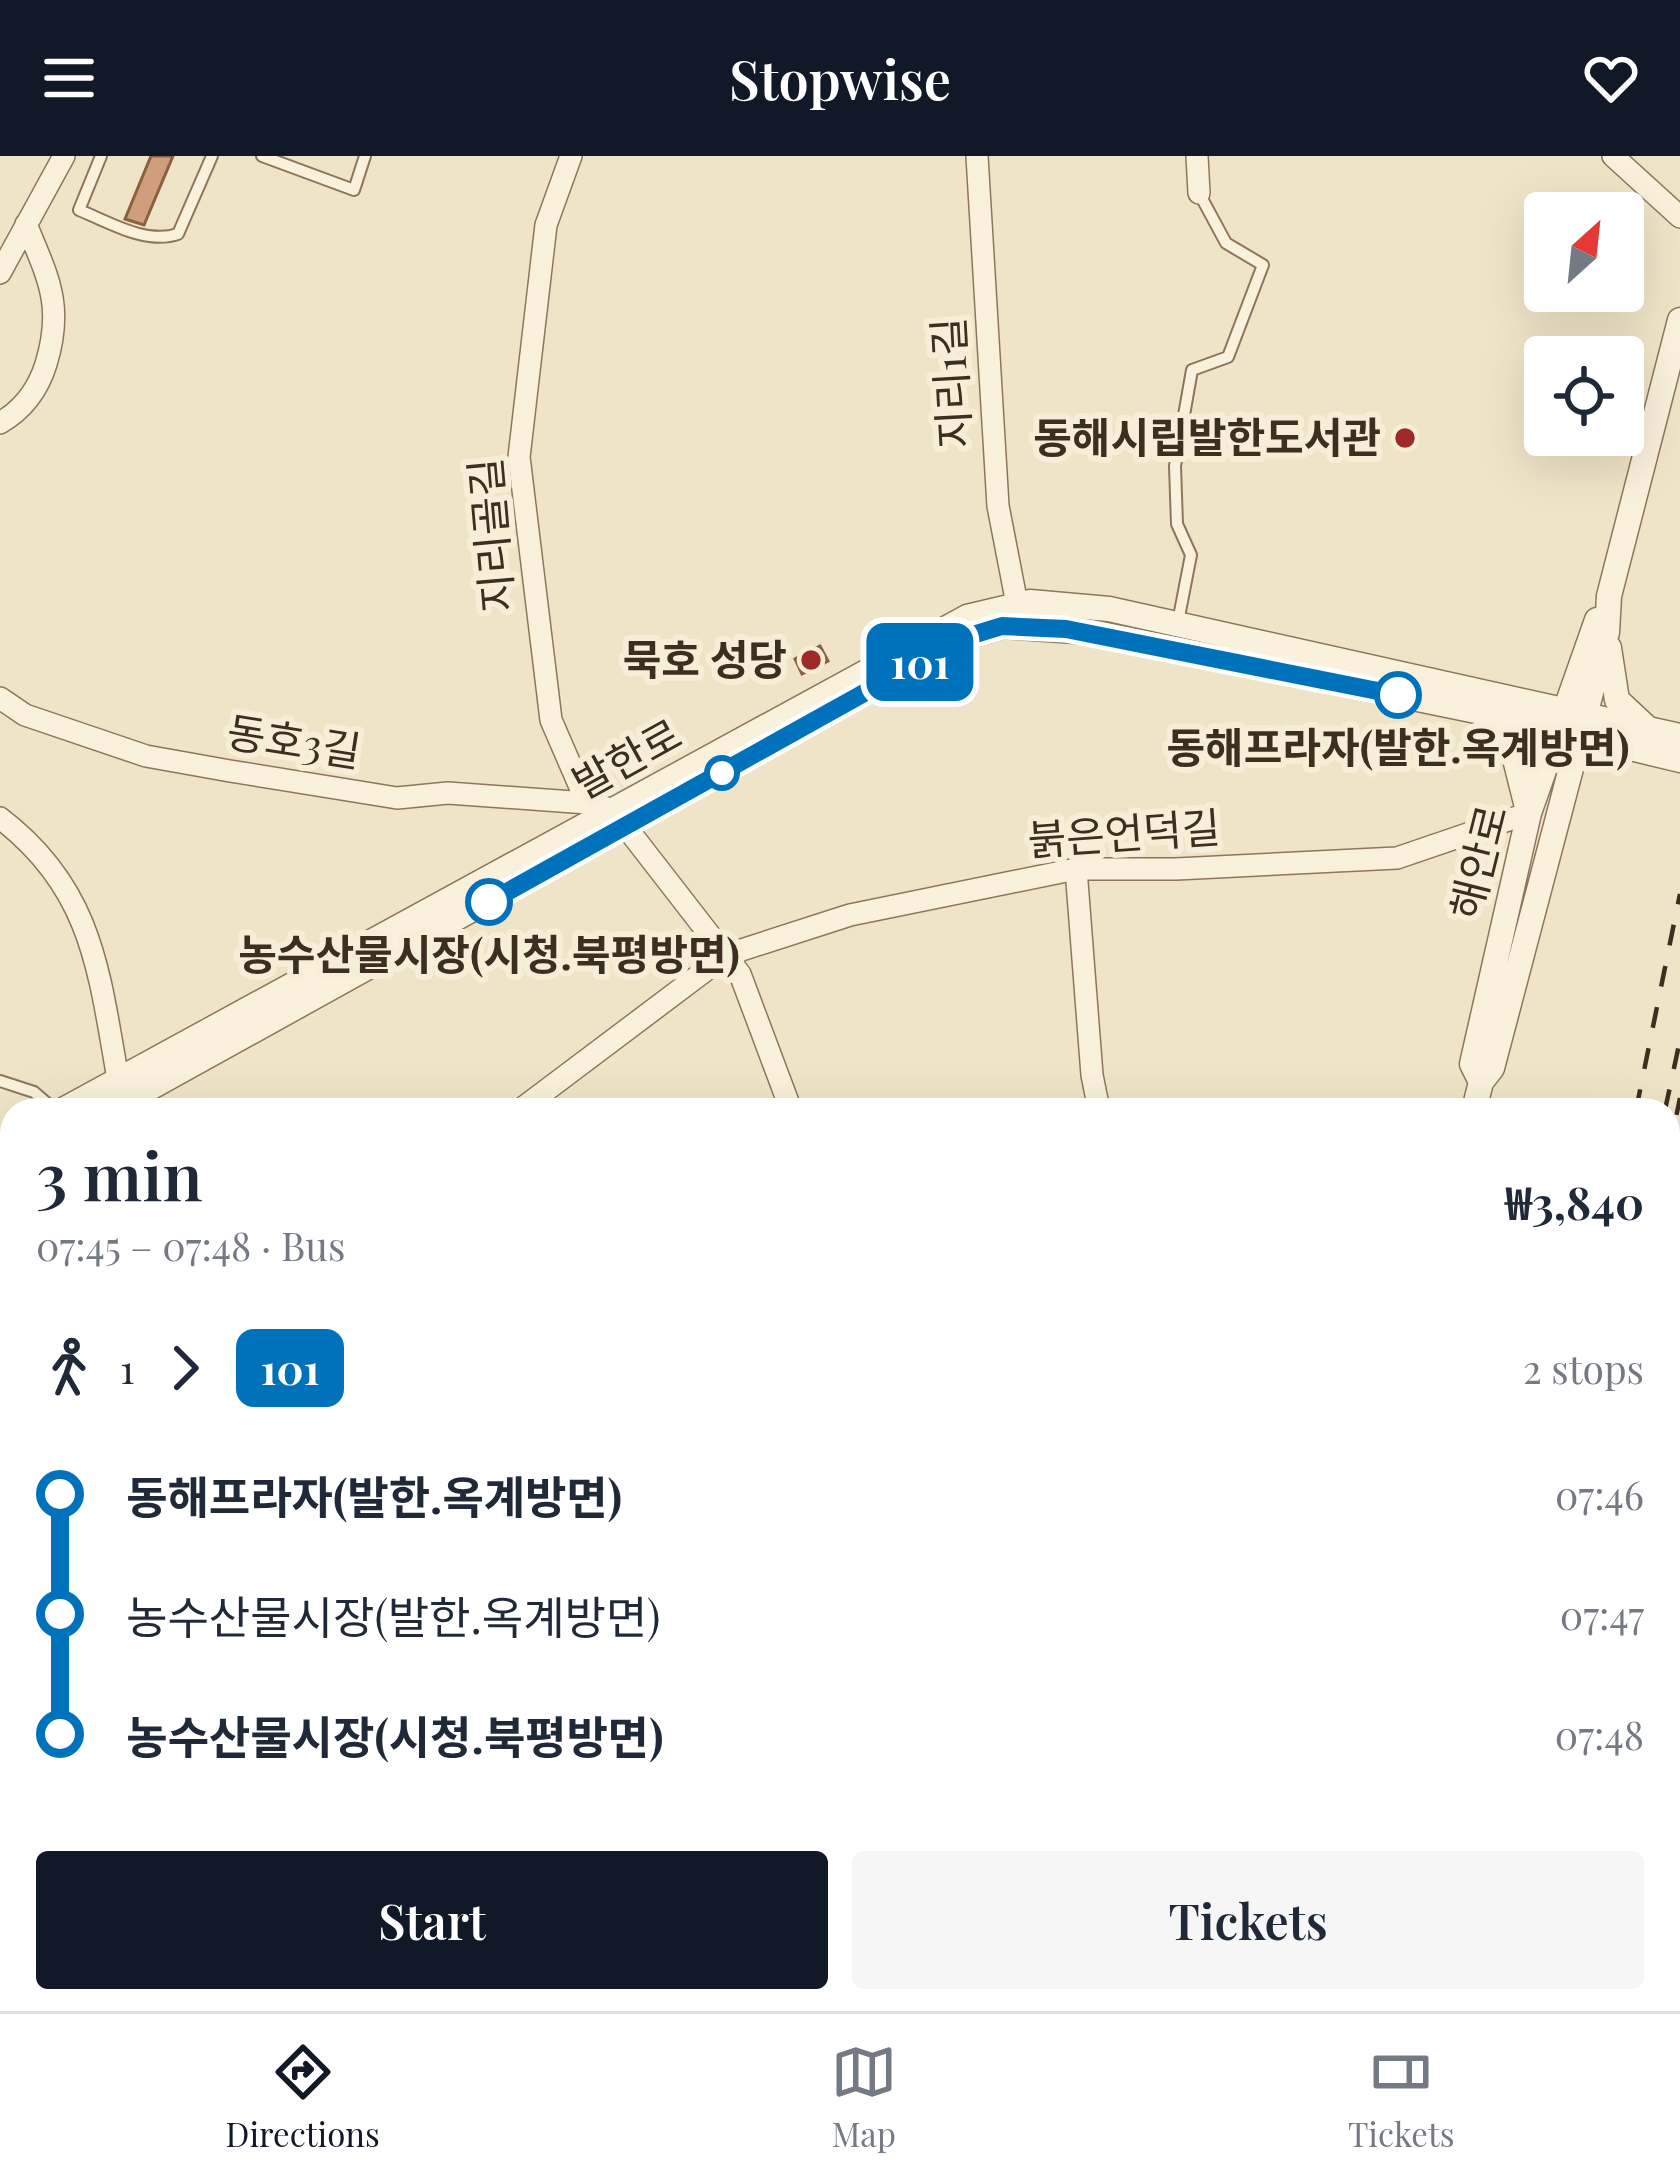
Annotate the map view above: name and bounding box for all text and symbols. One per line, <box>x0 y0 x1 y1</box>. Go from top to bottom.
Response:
text: Stopwise <box>729 42 951 114</box>
icon: menu <box>36 45 102 111</box>
icon: heart <box>1578 45 1644 111</box>
north arrow <box>1524 192 1644 312</box>
map controls <box>1524 192 1644 456</box>
street label: 지리1길 <box>919 316 981 450</box>
button: locate <box>1524 336 1644 456</box>
place label: 동해시립발한도서관 <box>1033 408 1381 464</box>
marker: 동해시립발한도서관 <box>1392 425 1418 451</box>
street label: 지리골길 <box>455 456 525 615</box>
line badge: 101 <box>851 623 989 701</box>
place label: 묵호 성당 <box>623 630 787 686</box>
text: 101 <box>890 634 950 690</box>
marker: 묵호 성당 <box>798 647 824 673</box>
marker: 동해프라자(발한.옥계방면) <box>1376 673 1420 717</box>
street label: 동호3길 <box>223 702 365 778</box>
street label: 발한로 <box>562 705 690 810</box>
place label: 동해프라자(발한.옥계방면) <box>1166 718 1630 774</box>
unlabelled marker <box>706 757 738 789</box>
street label: 붉은언덕길 <box>1026 797 1222 867</box>
street label: 해안로 <box>1436 799 1518 925</box>
marker: 농수산물시장(시청.북평방면) <box>467 880 511 924</box>
place label: 농수산물시장(시청.북평방면) <box>238 925 740 981</box>
text: 3 min <box>36 1130 203 1218</box>
text: ₩3,840 <box>1505 1171 1644 1231</box>
text: 07:45 – 07:48 · Bus <box>36 1219 345 1271</box>
icon: walk <box>36 1335 102 1401</box>
icon: forward <box>152 1335 218 1401</box>
text: 101 <box>260 1340 320 1396</box>
text: 1 <box>120 1342 134 1394</box>
text: 2 stops <box>1523 1342 1644 1394</box>
text: 동해프라자(발한.옥계방면) <box>126 1465 622 1525</box>
text: 07:46 <box>1555 1468 1644 1520</box>
text: 농수산물시장(발한.옥계방면) <box>126 1585 661 1645</box>
text: 07:47 <box>1560 1588 1644 1640</box>
text: 농수산물시장(시청.북평방면) <box>126 1705 664 1765</box>
text: 07:48 <box>1555 1708 1644 1760</box>
button: Start <box>36 1851 828 1989</box>
button: Tickets <box>852 1851 1644 1989</box>
tab: Directions <box>226 2039 380 2155</box>
tab: Map <box>831 2039 897 2155</box>
tab: Tickets <box>1348 2039 1454 2155</box>

